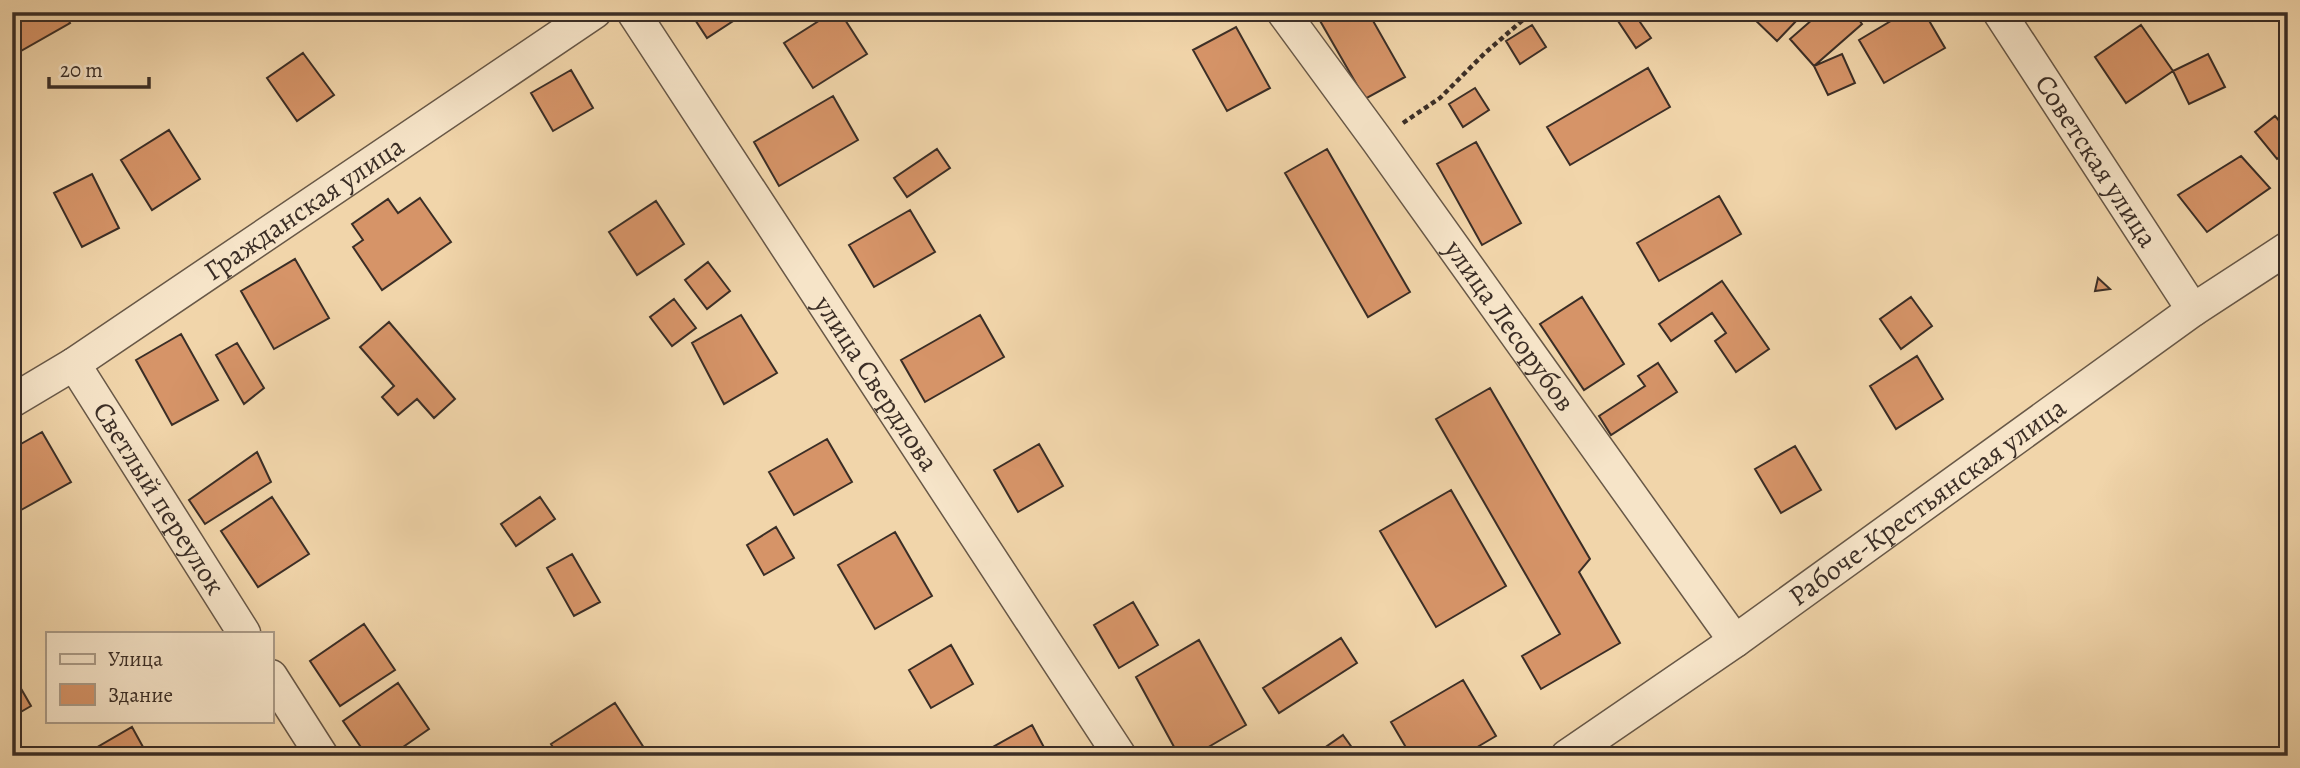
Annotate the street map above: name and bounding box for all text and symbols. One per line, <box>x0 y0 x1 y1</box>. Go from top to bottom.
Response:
scale bar <box>49 46 149 90</box>
text: 20 m <box>60 56 103 84</box>
street label: Советская улица <box>2026 67 2166 255</box>
street label: Гражданская улица <box>197 127 412 290</box>
street label: улица Лесорубов <box>1435 231 1584 419</box>
street label: улица Свердлова <box>804 287 948 479</box>
street label: Рабоче-Крестьянская улица <box>1781 389 2074 615</box>
street label: Светлый переулок <box>84 395 234 602</box>
legend <box>46 632 273 722</box>
text: Улица <box>108 645 163 673</box>
text: Здание <box>108 681 173 709</box>

